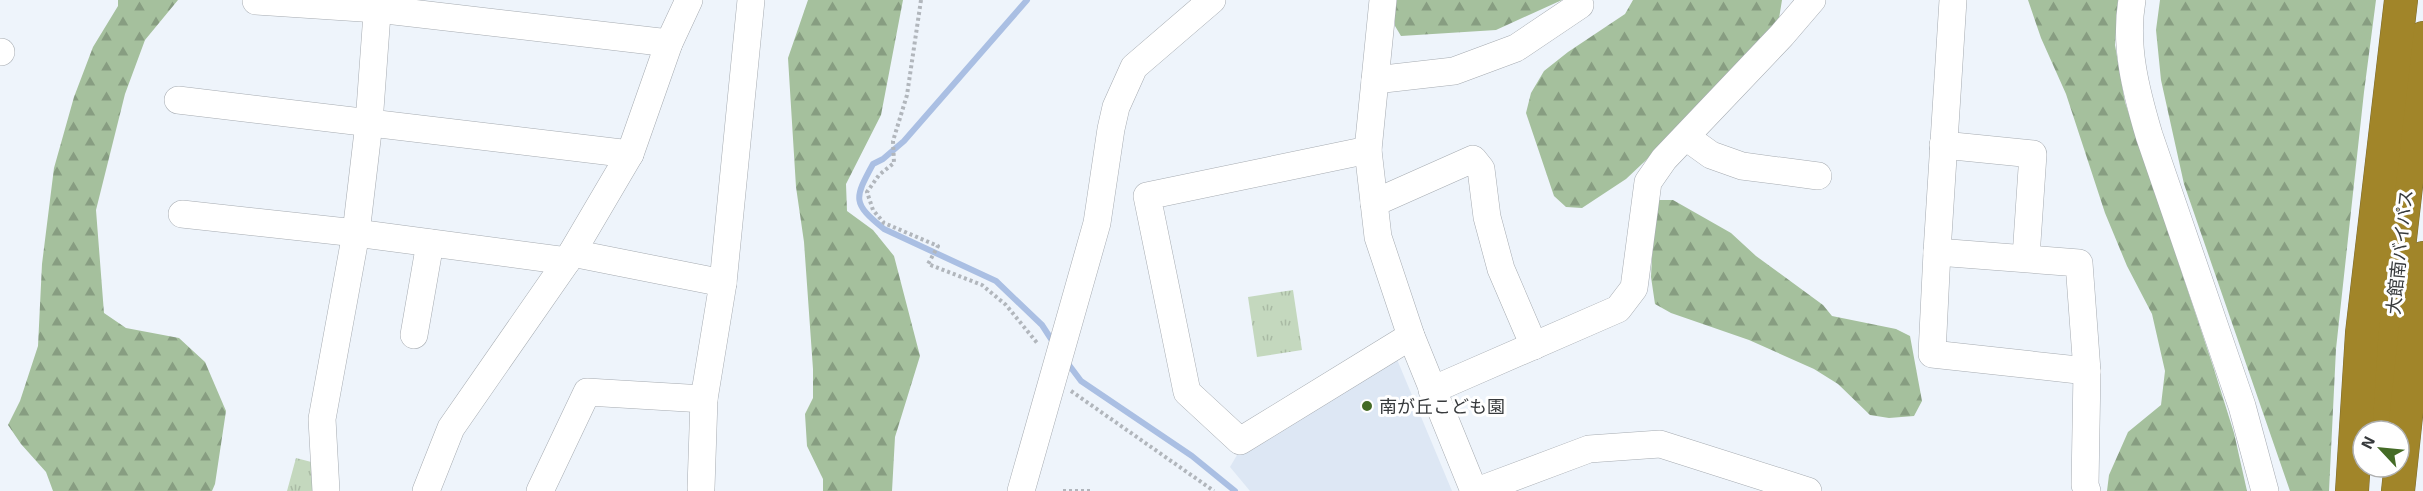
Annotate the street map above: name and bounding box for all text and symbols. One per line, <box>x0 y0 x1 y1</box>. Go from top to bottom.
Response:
street label: 大館南バイパス <box>2381 188 2417 316</box>
place label: 南が丘こども園 <box>1379 395 1505 417</box>
marker: 南が丘こども園 <box>1360 399 1374 413</box>
north arrow <box>2351 419 2411 479</box>
text: N <box>2356 433 2378 452</box>

